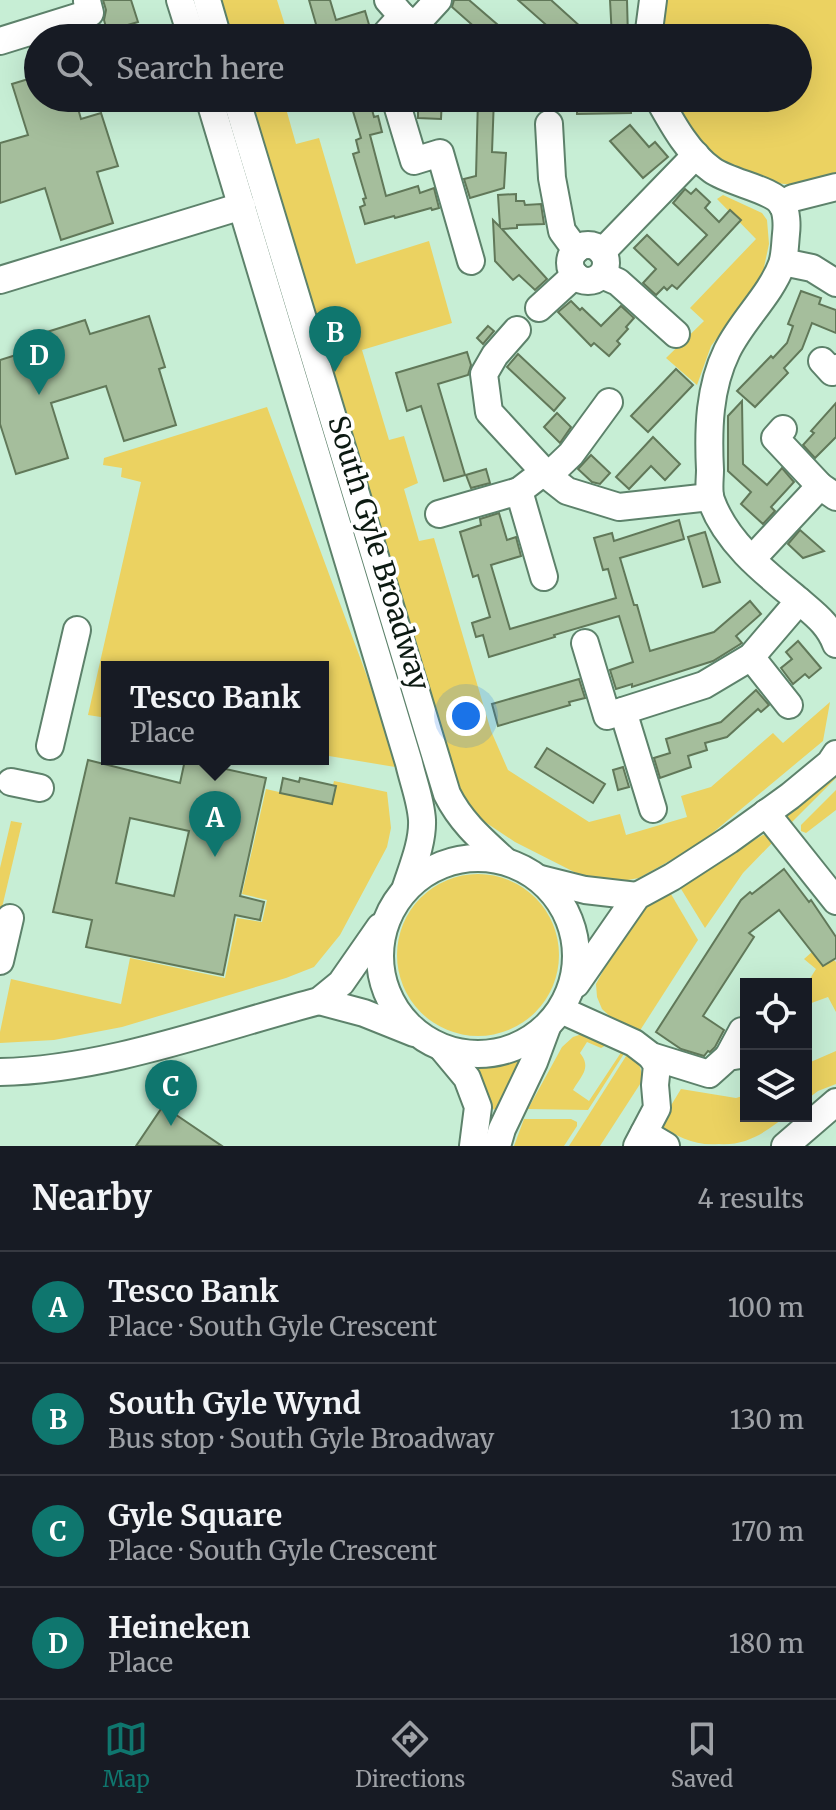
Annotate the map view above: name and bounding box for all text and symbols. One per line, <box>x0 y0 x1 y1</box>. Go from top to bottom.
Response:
search box <box>24 24 812 112</box>
icon: search <box>52 46 96 90</box>
text: Search here <box>116 49 284 87</box>
pin: B <box>309 306 361 372</box>
pin: D <box>13 329 65 395</box>
street label: South Gyle Broadway <box>320 411 438 695</box>
popup <box>101 661 329 765</box>
text: Tesco Bank <box>130 678 300 716</box>
your location <box>446 696 486 736</box>
text: Place <box>130 716 195 749</box>
pin: A <box>189 791 241 857</box>
map controls <box>740 978 812 1122</box>
button: locate <box>740 978 812 1050</box>
button: layers <box>740 1050 812 1122</box>
pin: C <box>145 1060 197 1126</box>
text: Nearby <box>32 1177 152 1219</box>
text: 4 results <box>697 1182 804 1215</box>
text: Tesco Bank <box>108 1272 279 1310</box>
text: A <box>49 1291 67 1324</box>
text: 100 m <box>728 1291 804 1324</box>
text: Place · South Gyle Crescent <box>108 1310 437 1343</box>
text: South Gyle Wynd <box>108 1384 361 1422</box>
text: B <box>49 1403 67 1436</box>
text: 130 m <box>730 1403 804 1436</box>
text: Bus stop · South Gyle Broadway <box>108 1422 495 1455</box>
text: Gyle Square <box>108 1496 282 1534</box>
text: C <box>49 1515 67 1548</box>
text: 170 m <box>731 1515 804 1548</box>
text: Place · South Gyle Crescent <box>108 1534 437 1567</box>
text: Heineken <box>108 1608 250 1646</box>
text: D <box>48 1627 68 1660</box>
text: 180 m <box>729 1627 804 1660</box>
text: Place <box>108 1646 173 1679</box>
tab: Map <box>103 1717 150 1793</box>
tab: Directions <box>355 1717 465 1793</box>
tab: Saved <box>671 1717 733 1793</box>

